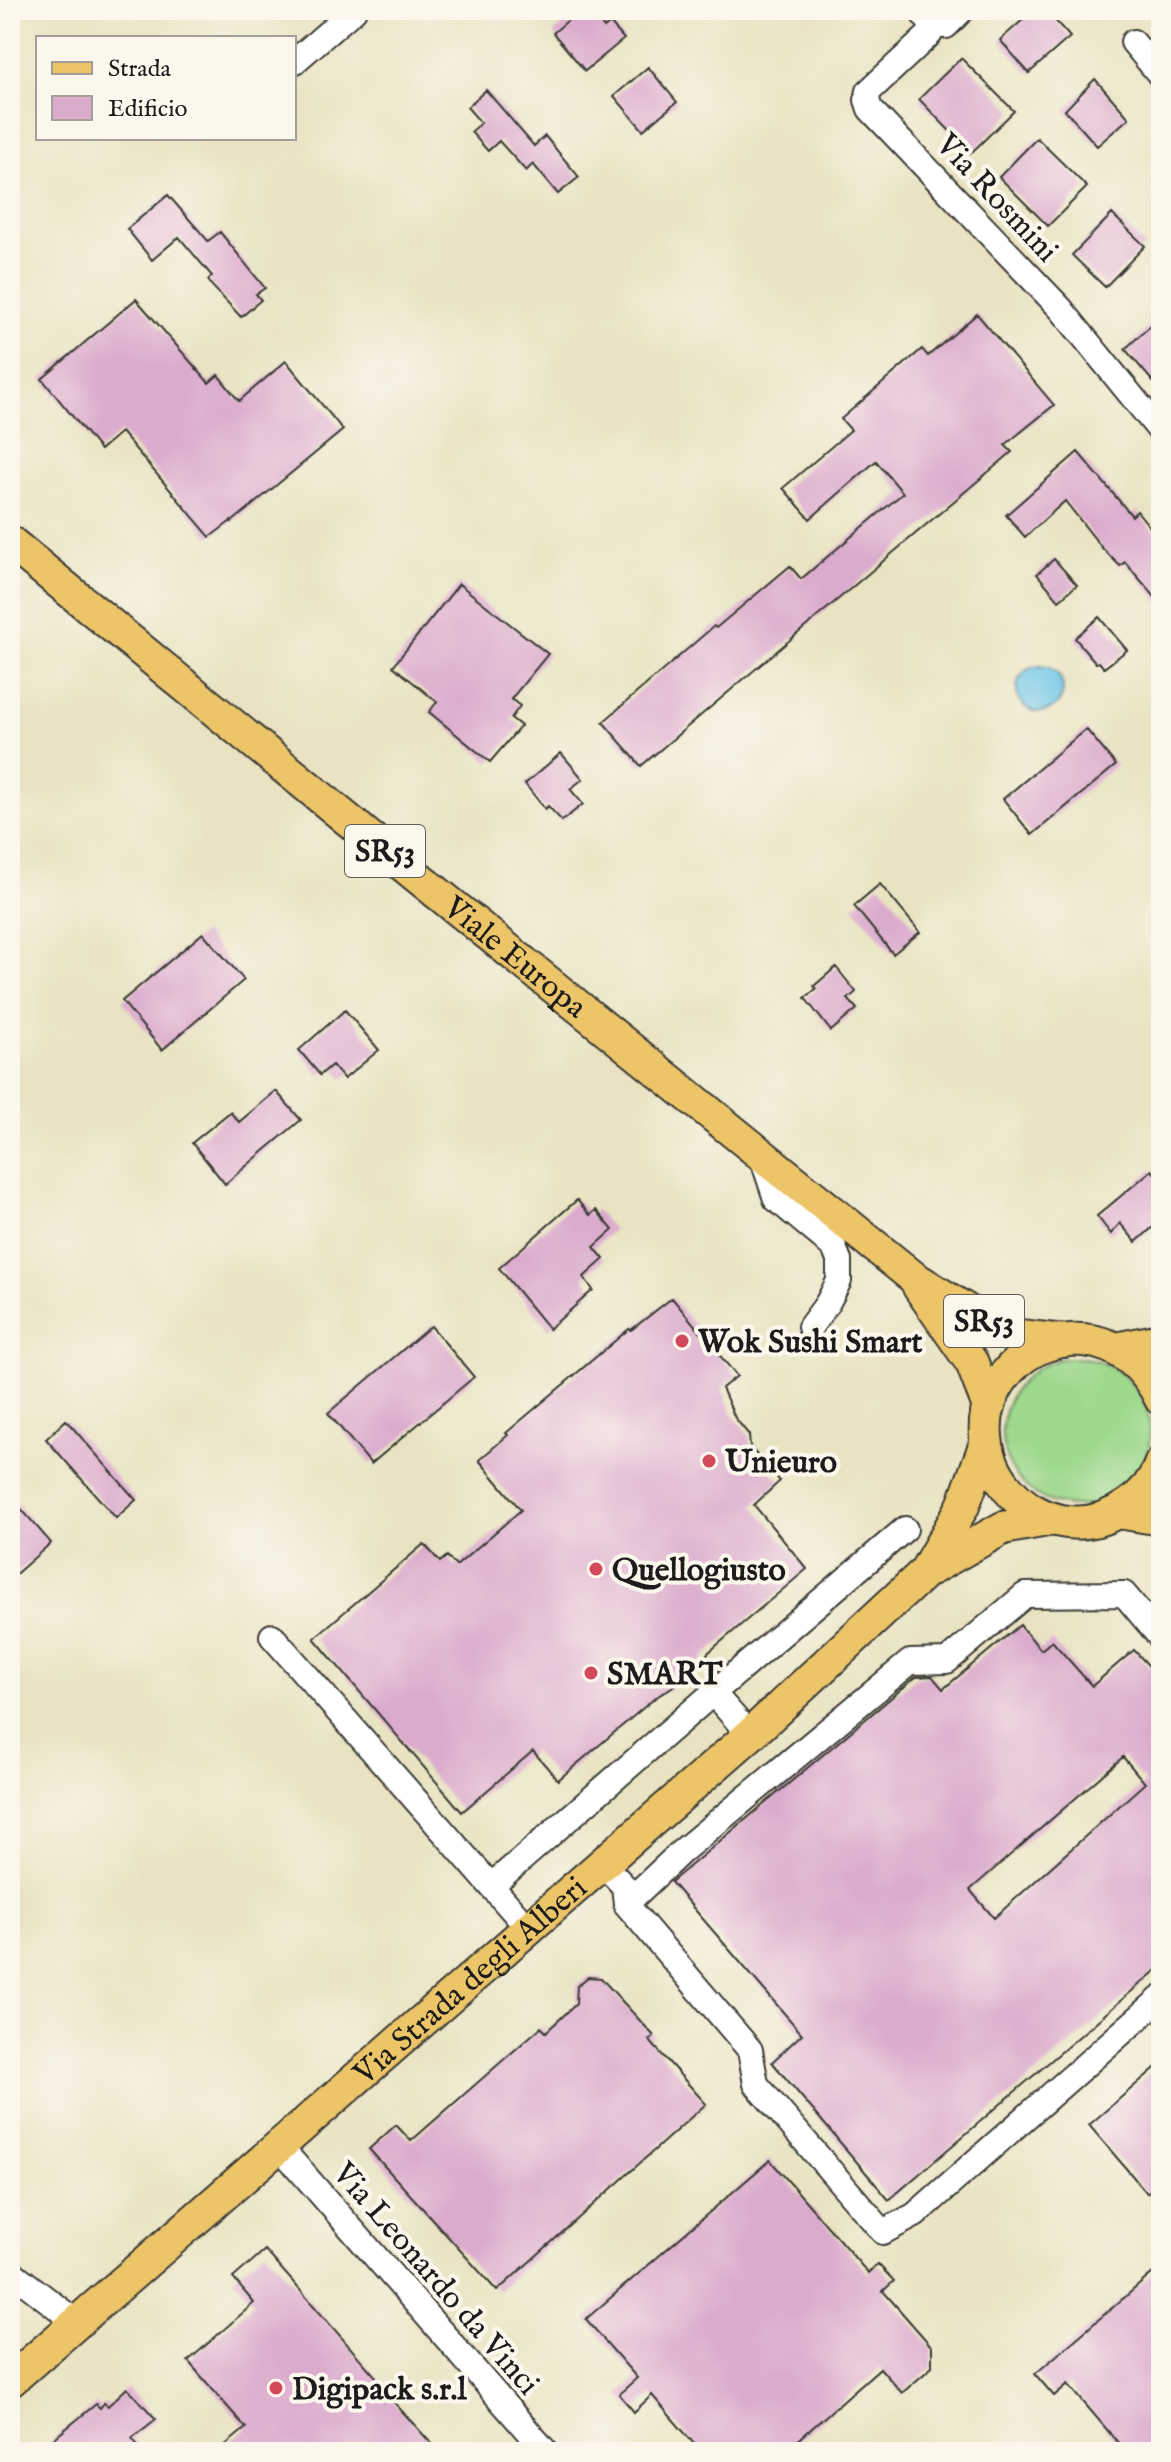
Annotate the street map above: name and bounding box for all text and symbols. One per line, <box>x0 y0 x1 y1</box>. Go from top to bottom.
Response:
legend <box>36 36 296 140</box>
text: Strada <box>108 54 172 85</box>
text: Edificio <box>108 94 187 125</box>
street label: Via Rosmini <box>925 125 1066 272</box>
road number: SR53 <box>345 825 425 877</box>
street label: Viale Europa <box>434 888 595 1029</box>
road number: SR53 <box>944 1295 1024 1347</box>
place label: Wok Sushi Smart <box>697 1323 923 1364</box>
marker: Wok Sushi Smart <box>673 1332 691 1350</box>
place label: Unieuro <box>725 1443 837 1484</box>
marker: Unieuro <box>700 1452 718 1470</box>
place label: Quellogiusto <box>612 1551 786 1592</box>
marker: Quellogiusto <box>587 1560 605 1578</box>
place label: SMART <box>607 1655 723 1696</box>
marker: SMART <box>582 1664 600 1682</box>
street label: Via Strada degli Alberi <box>345 1869 597 2096</box>
street label: Via Leonardo da Vinci <box>322 2154 548 2405</box>
place label: Digipack s.r.l <box>292 2370 468 2411</box>
marker: Digipack s.r.l <box>267 2379 285 2397</box>

